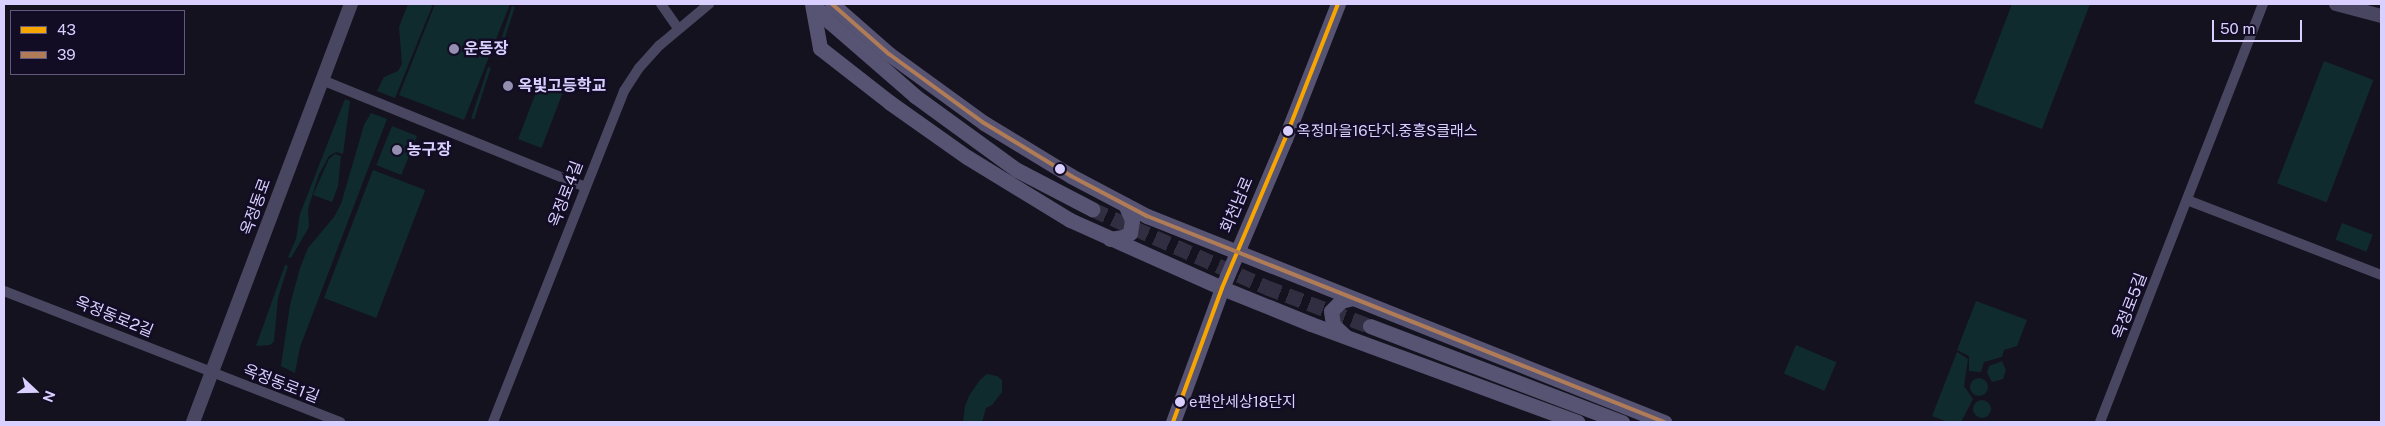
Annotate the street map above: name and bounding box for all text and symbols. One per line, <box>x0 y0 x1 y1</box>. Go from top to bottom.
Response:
legend <box>10 10 185 75</box>
scale bar <box>2215 10 2305 42</box>
text: 50 m <box>2220 20 2255 37</box>
text: 43 <box>57 21 76 38</box>
place label: 운동장 <box>464 39 508 59</box>
marker: 운동장 <box>448 43 460 55</box>
text: 39 <box>57 46 76 63</box>
place label: 옥빛고등학교 <box>518 76 606 96</box>
marker: 옥빛고등학교 <box>502 80 514 92</box>
place label: 옥정마을16단지.중흥S클래스 <box>1297 122 1478 140</box>
marker: 옥정마을16단지.중흥S클래스 <box>1283 126 1293 136</box>
place label: 농구장 <box>407 140 451 160</box>
marker: 농구장 <box>391 144 403 156</box>
street label: 옥정로4길 <box>545 158 587 230</box>
unlabelled marker <box>1055 164 1065 174</box>
street label: 회천남로 <box>1217 174 1257 236</box>
street label: 옥정동로 <box>237 176 275 238</box>
street label: 옥정로5길 <box>2109 270 2151 342</box>
street label: 옥정동로2길 <box>72 293 156 341</box>
street label: 옥정동로1길 <box>240 361 322 407</box>
north arrow <box>10 366 60 416</box>
text: N <box>40 388 58 404</box>
place label: e편안세상18단지 <box>1189 393 1296 411</box>
marker: e편안세상18단지 <box>1175 397 1185 407</box>

